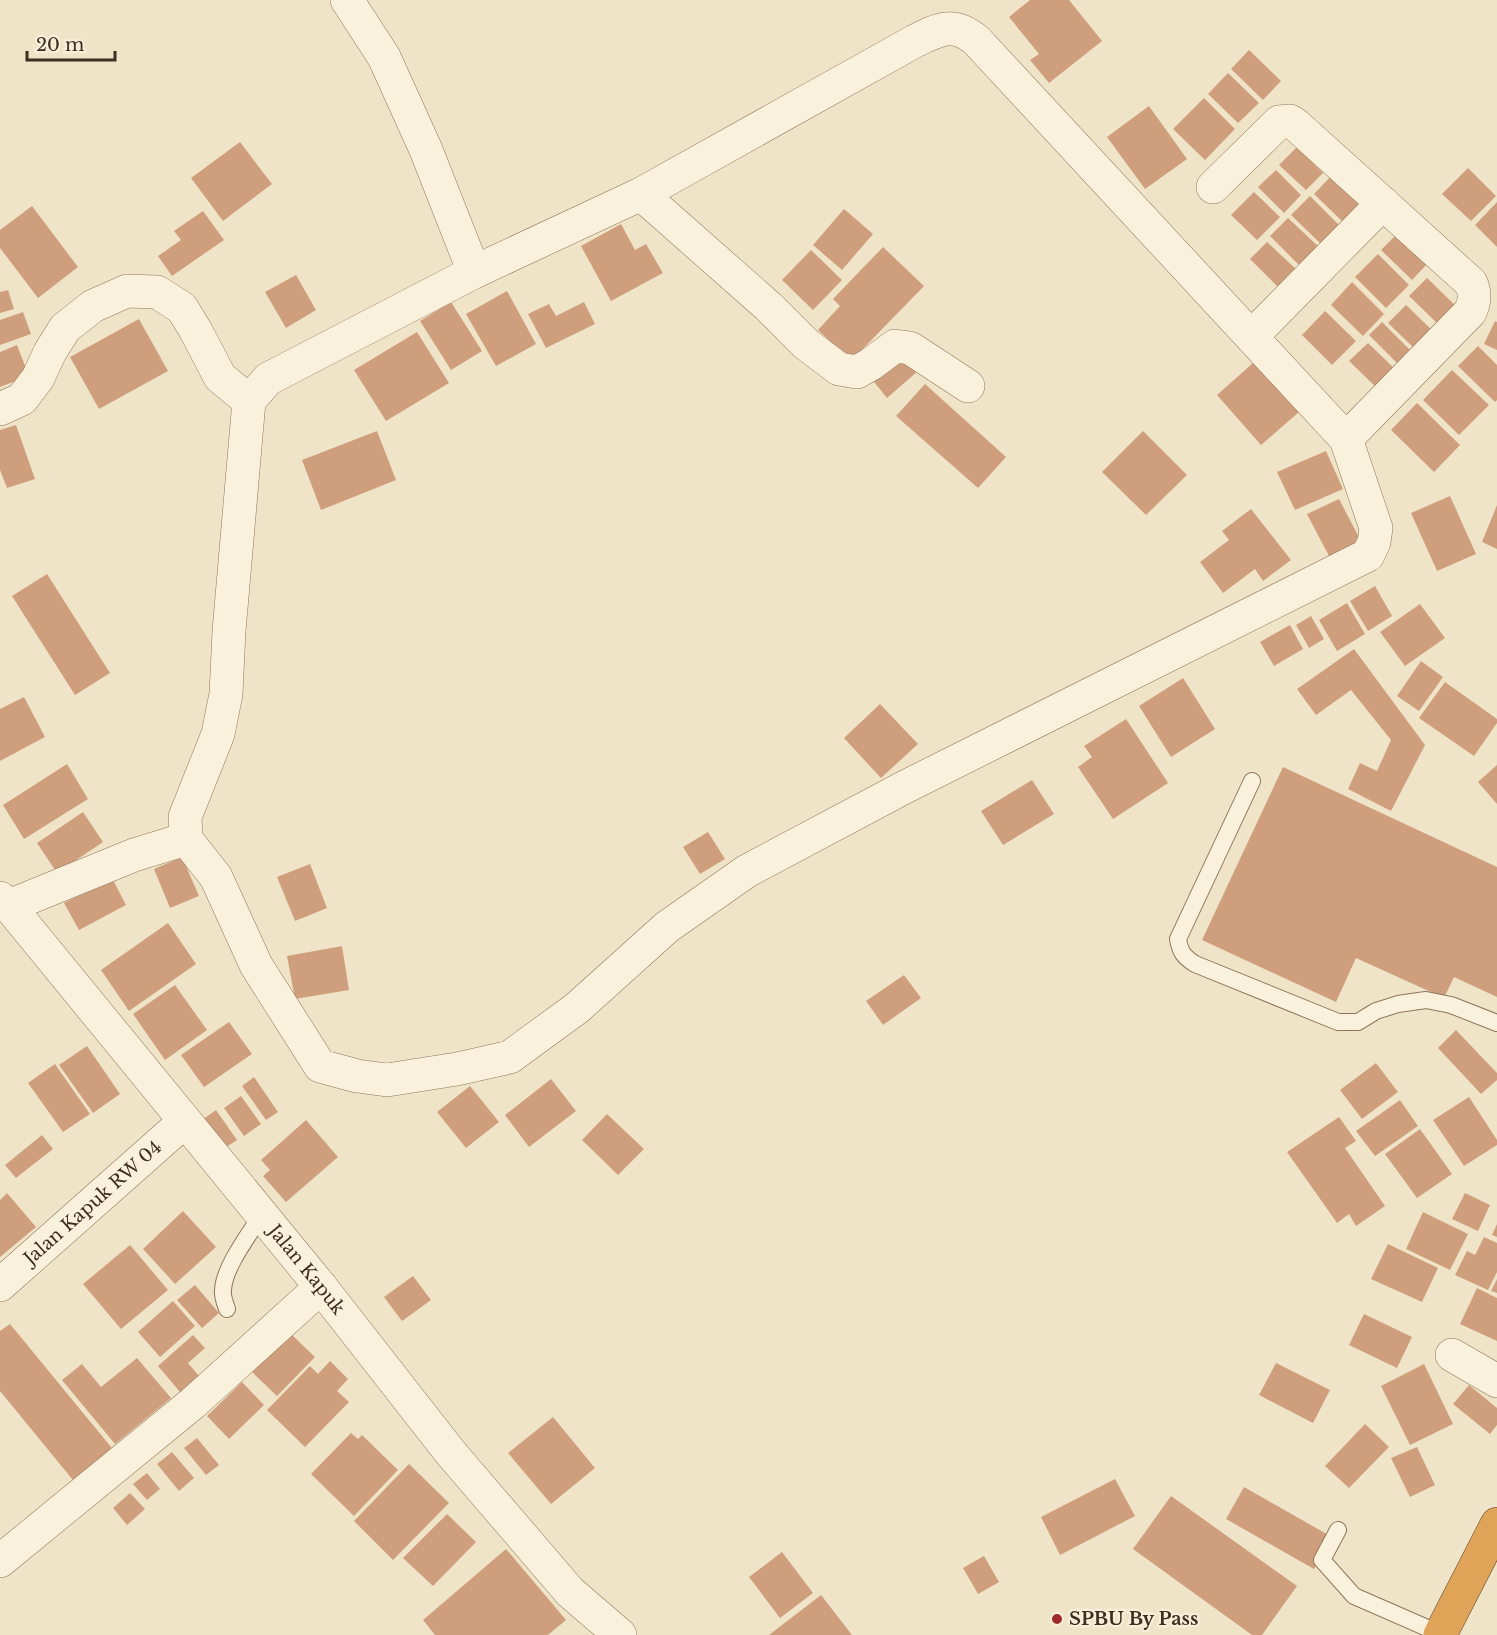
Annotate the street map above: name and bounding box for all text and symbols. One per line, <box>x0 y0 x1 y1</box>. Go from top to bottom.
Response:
scale bar <box>27 24 116 62</box>
text: 20 m <box>36 34 84 56</box>
street label: Jalan Kapuk RW 04 <box>18 1136 166 1271</box>
street label: Jalan Kapuk <box>262 1219 349 1319</box>
place label: SPBU By Pass <box>1069 1608 1198 1630</box>
marker: SPBU By Pass <box>1050 1612 1064 1626</box>

